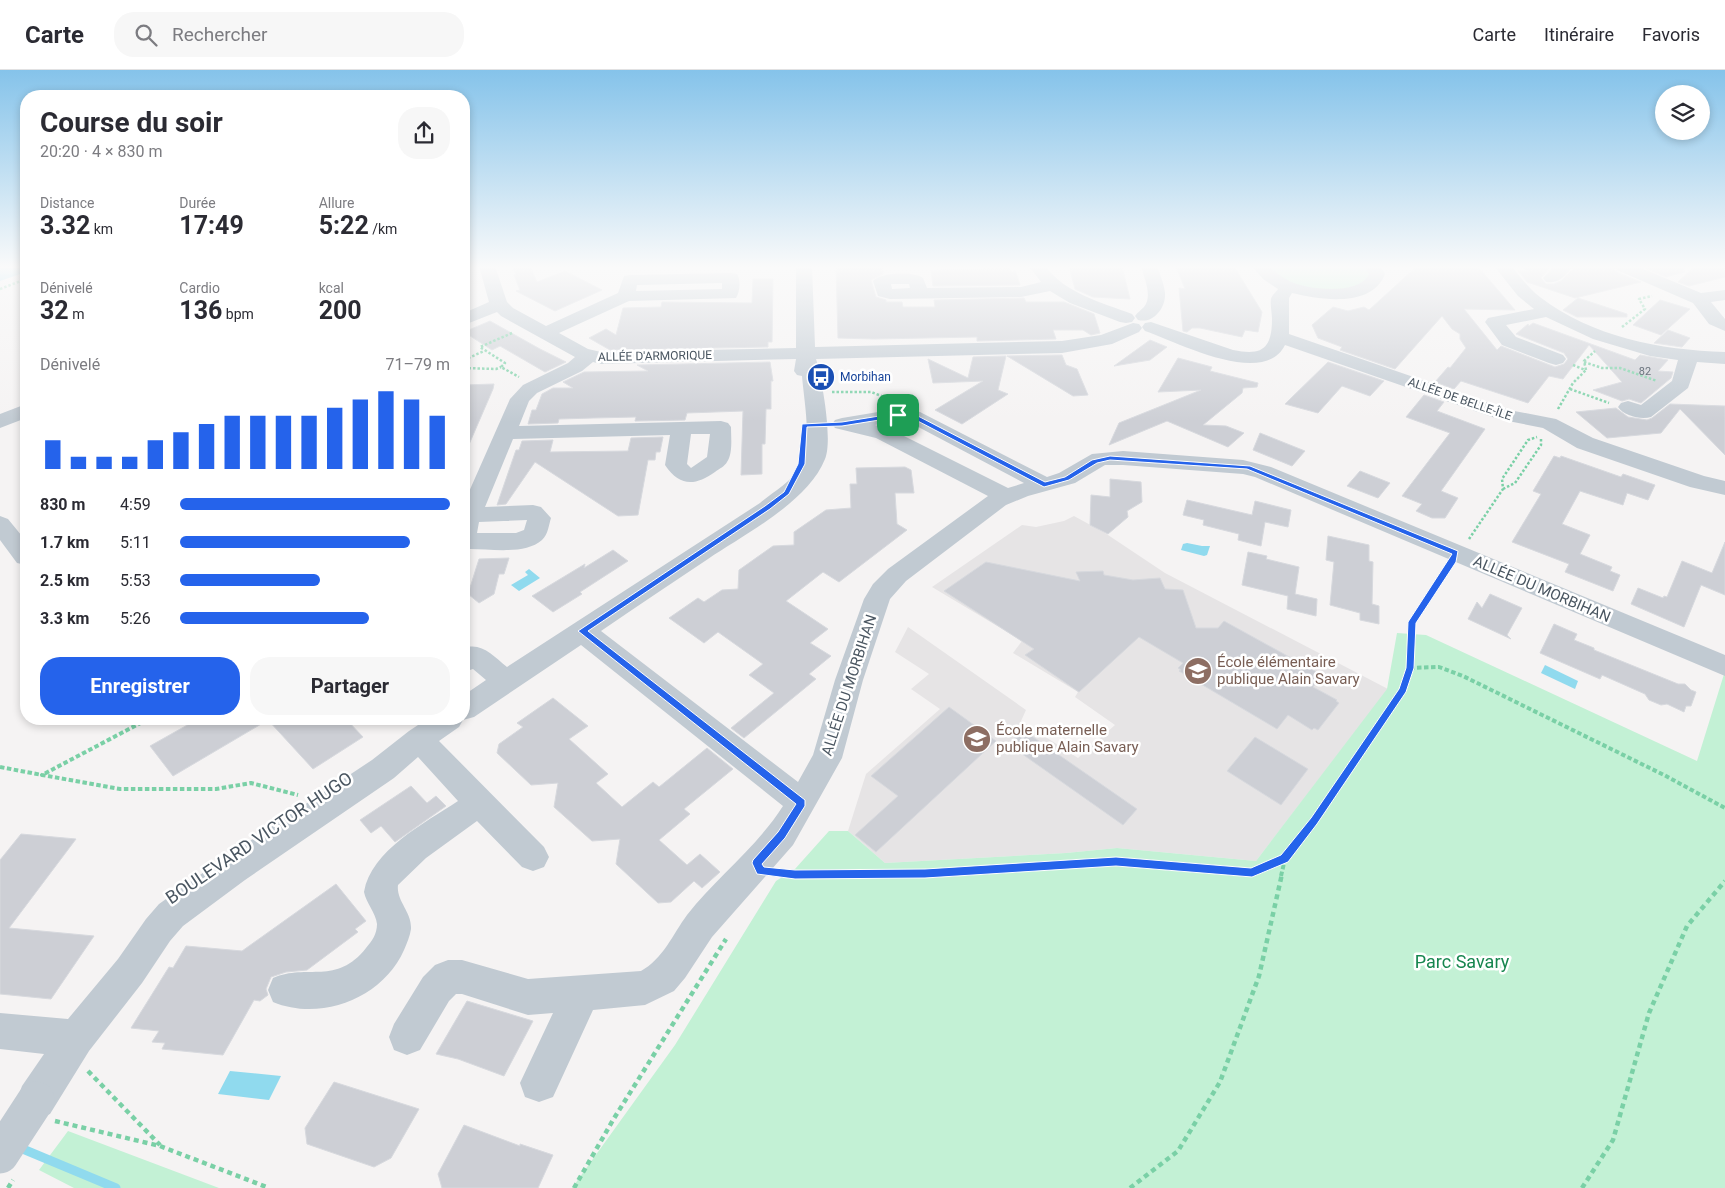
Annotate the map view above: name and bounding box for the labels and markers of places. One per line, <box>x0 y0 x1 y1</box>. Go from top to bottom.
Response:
bus stop icon: Morbihan <box>806 362 836 392</box>
place label: Morbihan <box>840 370 891 384</box>
pin <box>877 394 919 436</box>
place label: École élémentaire publique Alain Savary <box>1217 653 1360 688</box>
school or university icon: École élémentaire publique Alain Savary <box>1183 656 1213 686</box>
place label: École maternelle publique Alain Savary <box>996 721 1139 756</box>
school or university icon: École maternelle publique Alain Savary <box>962 724 992 754</box>

